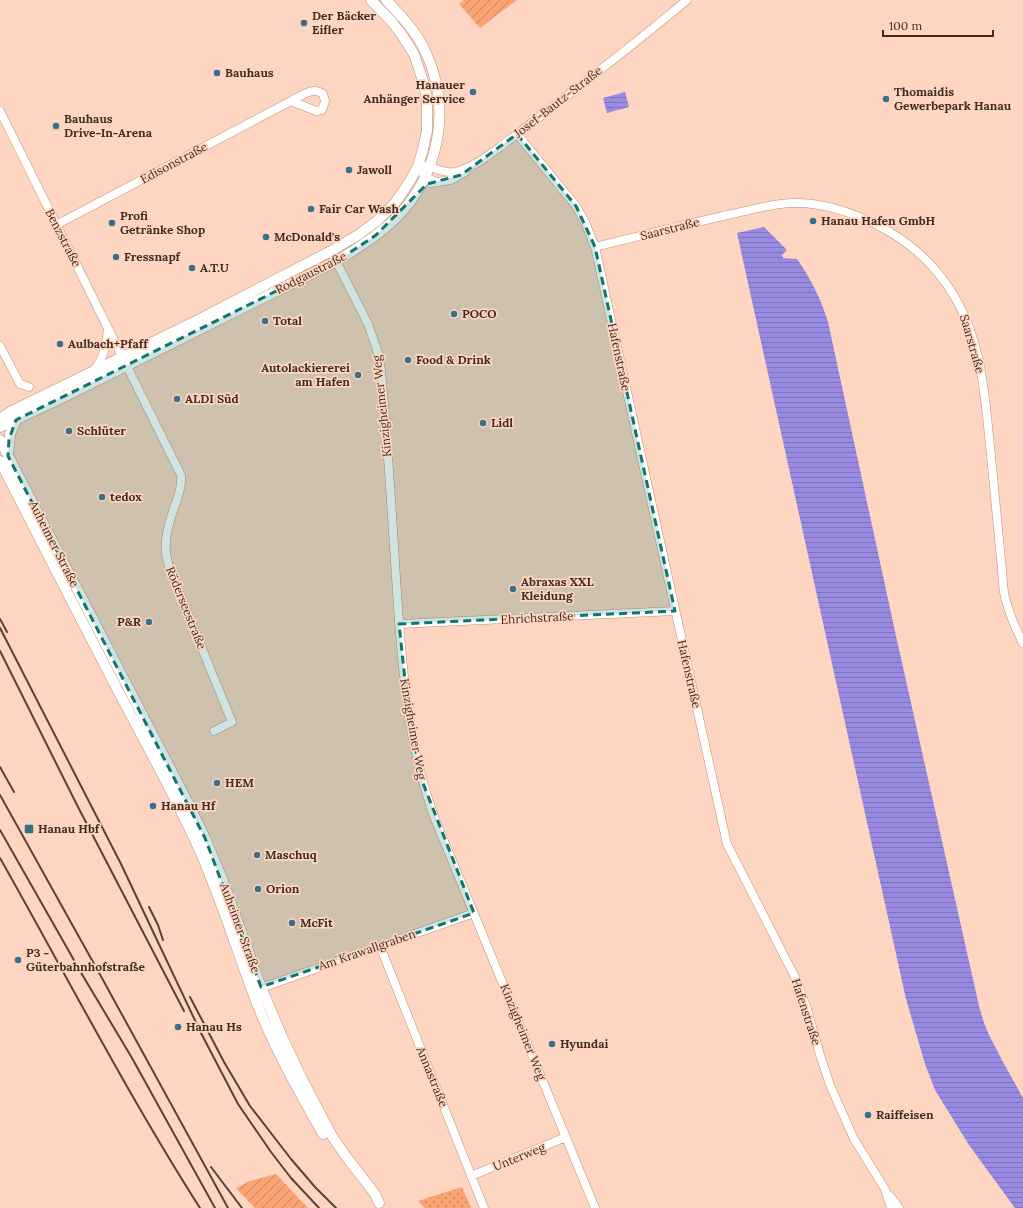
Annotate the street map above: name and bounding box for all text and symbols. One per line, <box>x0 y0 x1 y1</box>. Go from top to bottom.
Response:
place label: Der Bäcker Eifler <box>312 8 376 37</box>
scale bar <box>883 12 993 38</box>
marker: Der Bäcker Eifler <box>299 18 309 28</box>
text: 100 m <box>889 18 922 33</box>
street label: Josef-Bautz-Straße <box>510 62 605 141</box>
place label: Bauhaus <box>225 65 274 80</box>
marker: Bauhaus <box>212 68 222 78</box>
place label: Hanauer Anhänger Service <box>363 77 466 106</box>
place label: Thomaidis Gewerbepark Hanau <box>894 84 1012 113</box>
marker: Hanauer Anhänger Service <box>468 87 478 97</box>
marker: Thomaidis Gewerbepark Hanau <box>881 94 891 104</box>
place label: Bauhaus Drive-In-Arena <box>64 111 153 140</box>
marker: Bauhaus Drive-In-Arena <box>51 121 61 131</box>
street label: Edisonstraße <box>138 138 210 187</box>
place label: Jawoll <box>357 162 392 177</box>
marker: Jawoll <box>344 165 354 175</box>
place label: Fair Car Wash <box>319 201 399 216</box>
marker: Fair Car Wash <box>306 204 316 214</box>
street label: Benzstraße <box>42 206 85 270</box>
place label: Profi Getränke Shop <box>120 208 205 237</box>
place label: Hanau Hafen GmbH <box>821 213 935 228</box>
street label: Saarstraße <box>639 214 702 243</box>
marker: Hanau Hafen GmbH <box>808 216 818 226</box>
marker: Profi Getränke Shop <box>107 218 117 228</box>
place label: McDonald's <box>274 229 340 244</box>
marker: McDonald's <box>261 232 271 242</box>
street label: Rodgaustraße <box>273 248 349 297</box>
place label: Fressnapf <box>124 249 182 264</box>
marker: Fressnapf <box>111 252 121 262</box>
place label: A.T.U <box>200 260 229 275</box>
marker: A.T.U <box>187 263 197 273</box>
place label: POCO <box>462 306 496 321</box>
marker: POCO <box>449 309 459 319</box>
place label: Total <box>273 313 302 328</box>
street label: Saarstraße <box>957 313 988 376</box>
marker: Total <box>260 316 270 326</box>
street label: Hafenstraße <box>605 321 634 393</box>
place label: Aulbach+Pfaff <box>68 336 149 351</box>
marker: Aulbach+Pfaff <box>55 339 65 349</box>
place label: Food & Drink <box>416 352 491 367</box>
street label: Kinzigheimer Weg <box>369 354 394 458</box>
marker: Food & Drink <box>403 355 413 365</box>
place label: Autolackiererei am Hafen <box>261 360 350 389</box>
marker: Autolackiererei am Hafen <box>353 370 363 380</box>
place label: ALDI Süd <box>185 391 239 406</box>
marker: ALDI Süd <box>172 394 182 404</box>
place label: Lidl <box>491 415 513 430</box>
marker: Lidl <box>478 418 488 428</box>
place label: Schlüter <box>77 423 126 438</box>
marker: Schlüter <box>64 426 74 436</box>
place label: tedox <box>110 489 142 504</box>
marker: tedox <box>97 492 107 502</box>
street label: Auheimer Straße <box>26 497 83 590</box>
street label: Röderseestraße <box>163 564 210 652</box>
place label: Abraxas XXL Kleidung <box>521 574 594 603</box>
marker: Abraxas XXL Kleidung <box>508 584 518 594</box>
street label: Ehrichstraße <box>500 608 574 627</box>
place label: P&R <box>117 614 142 629</box>
marker: P&R <box>144 617 154 627</box>
street label: Hafenstraße <box>674 638 705 710</box>
street label: Kinzigheimer Weg <box>397 677 430 781</box>
place label: HEM <box>225 775 254 790</box>
marker: HEM <box>212 778 222 788</box>
place label: Hanau Hf <box>161 798 217 813</box>
marker: Hanau Hf <box>148 801 158 811</box>
place label: Hanau Hbf <box>38 821 101 836</box>
marker: Hanau Hbf <box>23 823 35 835</box>
place label: Maschuq <box>265 847 317 862</box>
marker: Maschuq <box>252 850 262 860</box>
street label: Auheimer Straße <box>217 880 264 975</box>
place label: Orion <box>266 881 300 896</box>
marker: Orion <box>253 884 263 894</box>
place label: McFit <box>300 915 334 930</box>
marker: McFit <box>287 918 297 928</box>
street label: Am Krawallgraben <box>315 926 417 973</box>
place label: P3 - Güterbahnhofstraße <box>26 945 145 974</box>
marker: P3 - Güterbahnhofstraße <box>13 955 23 965</box>
street label: Hafenstraße <box>789 977 824 1048</box>
street label: Kinzigheimer Weg <box>497 981 550 1082</box>
place label: Hanau Hs <box>186 1019 242 1034</box>
marker: Hanau Hs <box>173 1022 183 1032</box>
place label: Hyundai <box>560 1036 608 1051</box>
marker: Hyundai <box>547 1039 557 1049</box>
street label: Annastraße <box>413 1043 452 1110</box>
place label: Raiffeisen <box>876 1107 934 1122</box>
marker: Raiffeisen <box>863 1110 873 1120</box>
street label: Unterweg <box>490 1139 548 1174</box>

